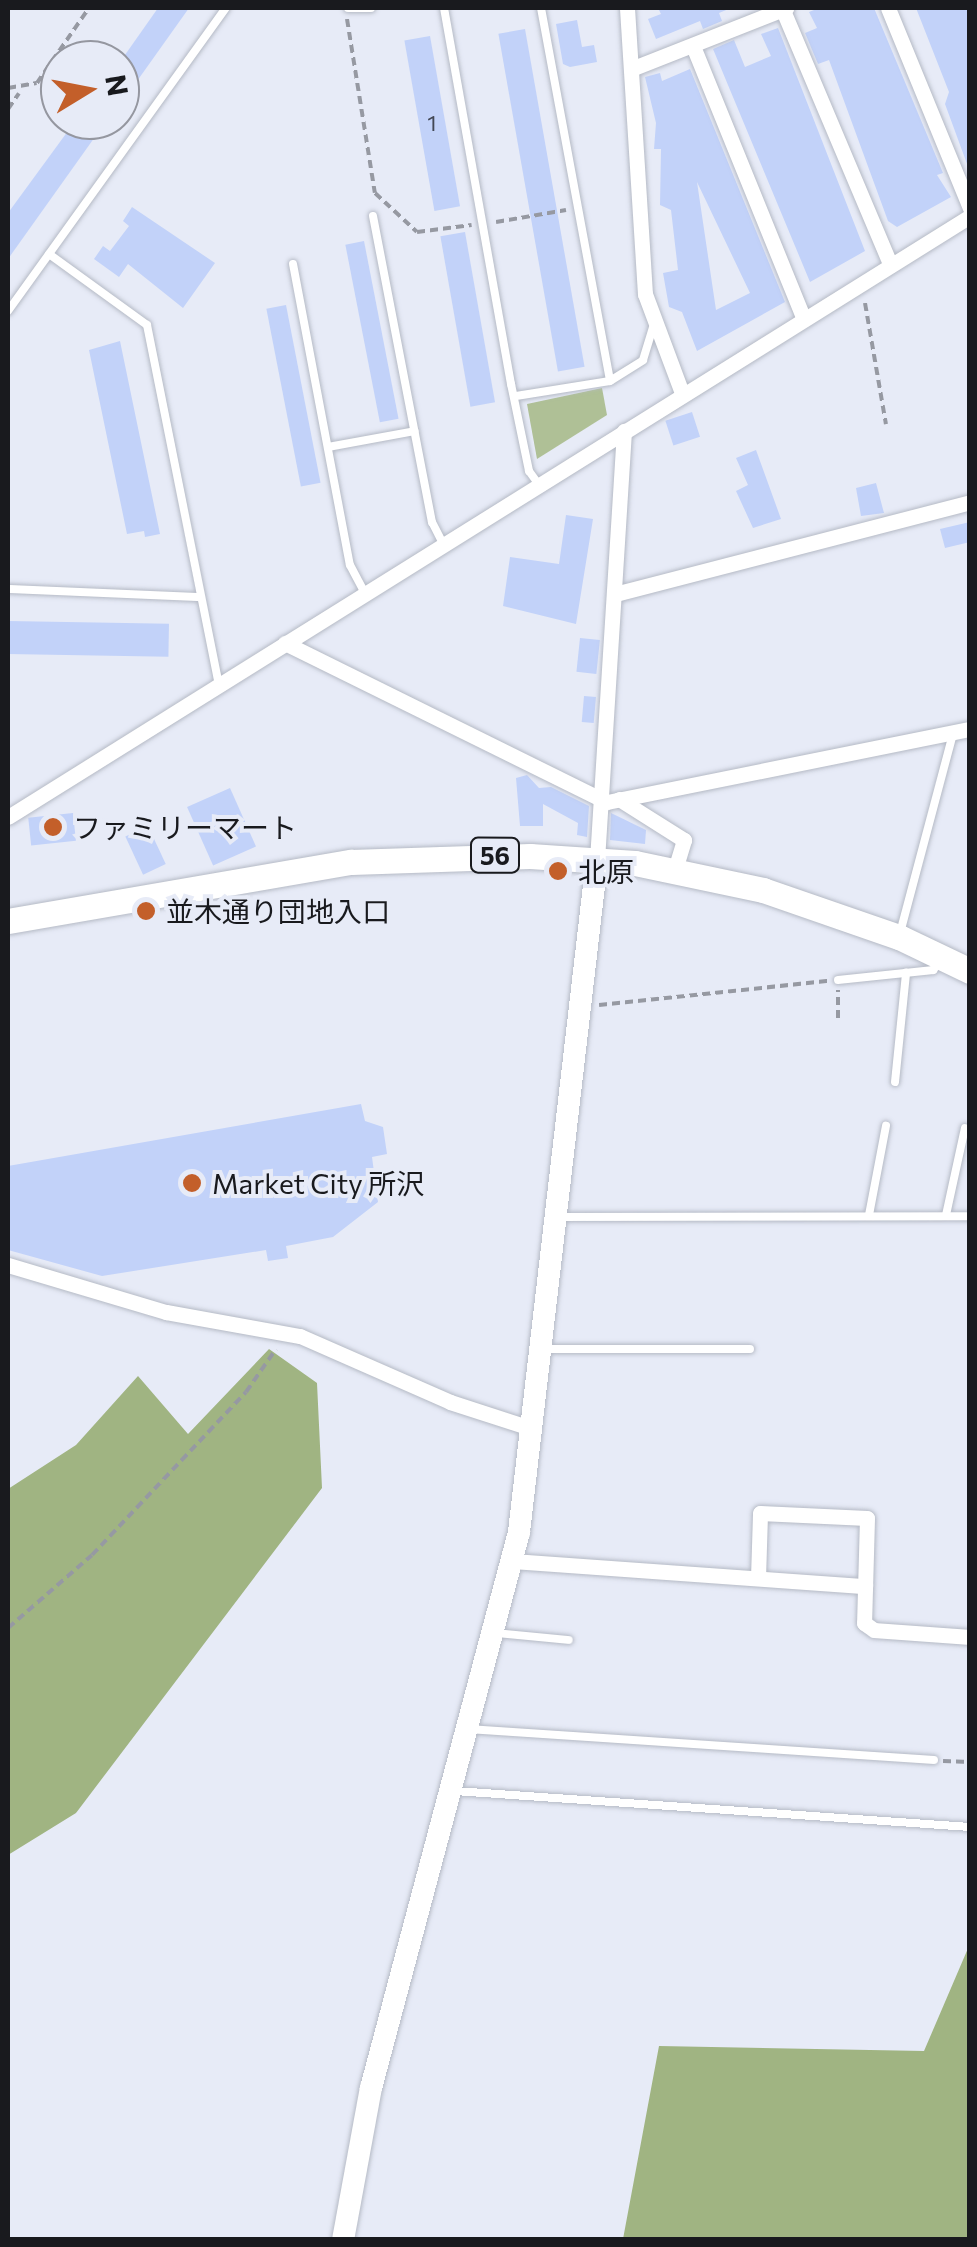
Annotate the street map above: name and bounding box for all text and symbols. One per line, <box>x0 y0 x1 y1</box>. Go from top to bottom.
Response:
north arrow <box>40 40 140 140</box>
text: N <box>99 72 136 98</box>
house number: 1 <box>427 110 437 136</box>
place label: ファミリーマート <box>73 810 297 844</box>
marker: ファミリーマート <box>42 816 64 838</box>
road number: 56 <box>470 835 520 875</box>
place label: 北原 <box>578 854 634 888</box>
marker: 北原 <box>547 860 569 882</box>
place label: 並木通り団地入口 <box>166 894 390 928</box>
marker: 並木通り団地入口 <box>135 900 157 922</box>
place label: Market City 所沢 <box>212 1166 424 1200</box>
marker: Market City 所沢 <box>181 1172 203 1194</box>

